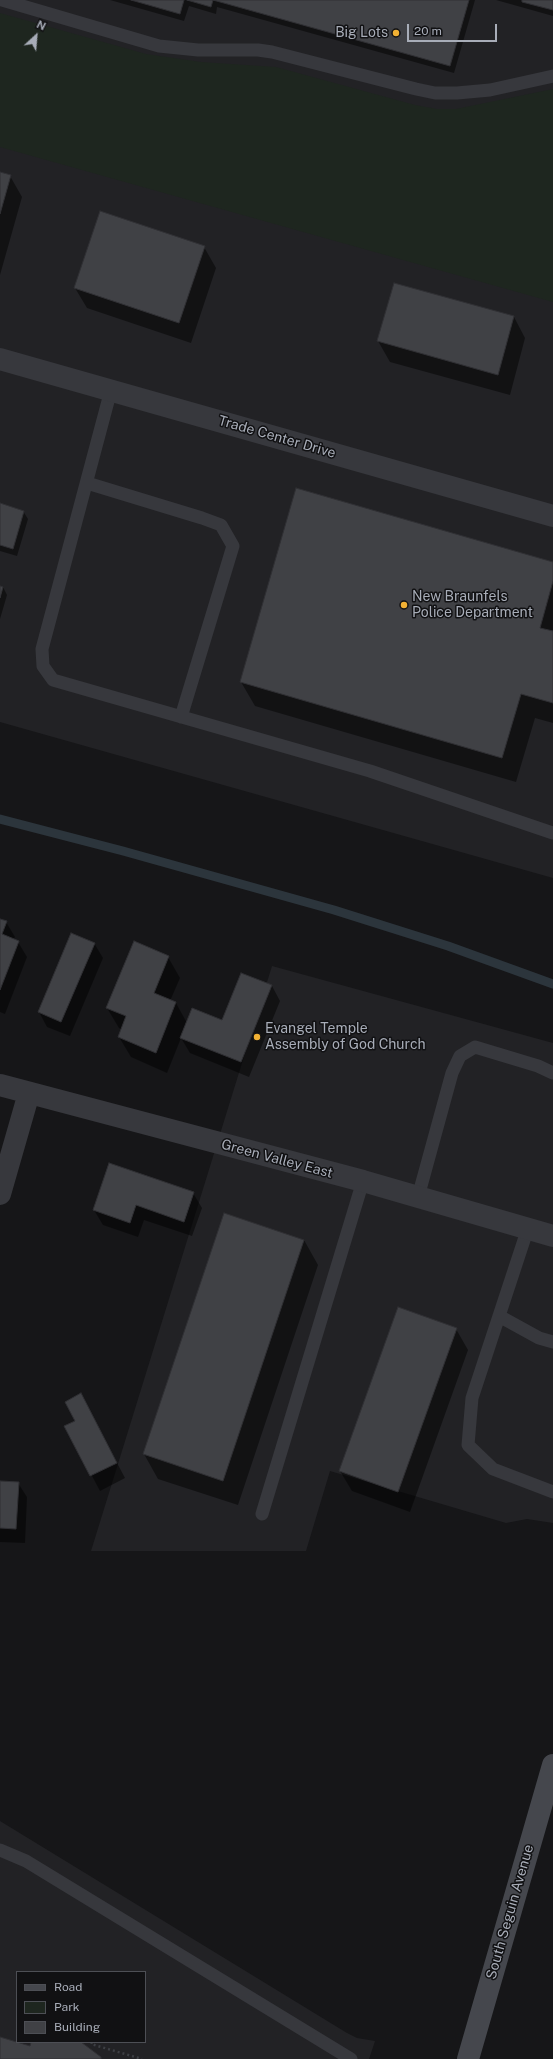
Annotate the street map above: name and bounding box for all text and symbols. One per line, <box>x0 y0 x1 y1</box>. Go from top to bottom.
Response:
north arrow <box>16 16 56 56</box>
scale bar <box>409 16 499 42</box>
text: N <box>35 18 48 32</box>
text: 20 m <box>414 24 442 38</box>
place label: Big Lots <box>335 25 388 41</box>
marker: Big Lots <box>391 28 401 38</box>
street label: Trade Center Drive <box>216 412 338 462</box>
place label: New Braunfels Police Department <box>412 589 533 622</box>
marker: New Braunfels Police Department <box>399 600 409 610</box>
place label: Evangel Temple Assembly of God Church <box>265 1021 426 1054</box>
marker: Evangel Temple Assembly of God Church <box>252 1032 262 1042</box>
street label: Green Valley East <box>219 1136 335 1182</box>
street label: South Seguin Avenue <box>483 1843 537 1981</box>
legend <box>16 1971 146 2043</box>
text: Road <box>54 1980 82 1994</box>
text: Park <box>54 2000 80 2014</box>
text: Building <box>54 2020 100 2034</box>

